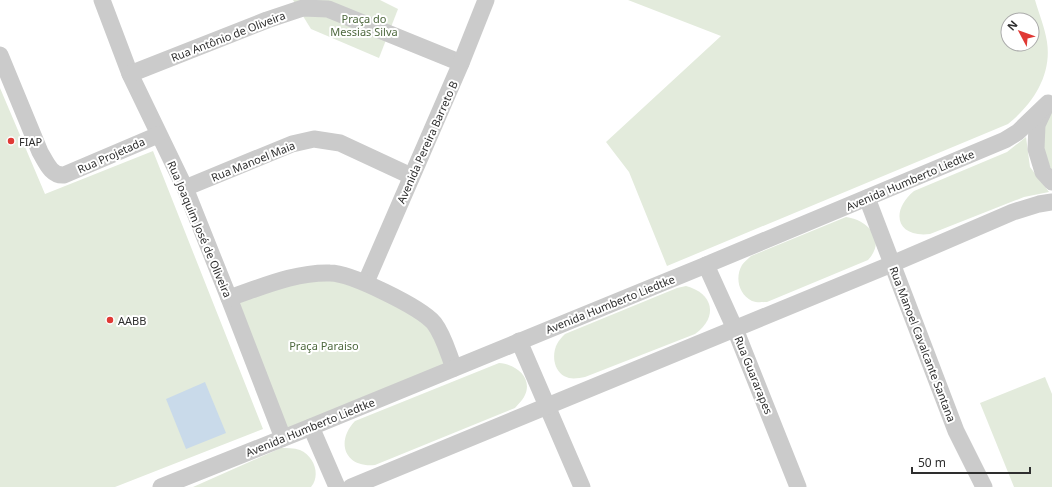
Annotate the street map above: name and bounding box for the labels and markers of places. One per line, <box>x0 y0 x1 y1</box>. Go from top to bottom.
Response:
place label: FIAP <box>19 134 42 149</box>
marker: FIAP <box>6 136 16 146</box>
place label: AABB <box>118 313 146 328</box>
marker: AABB <box>105 315 115 325</box>

